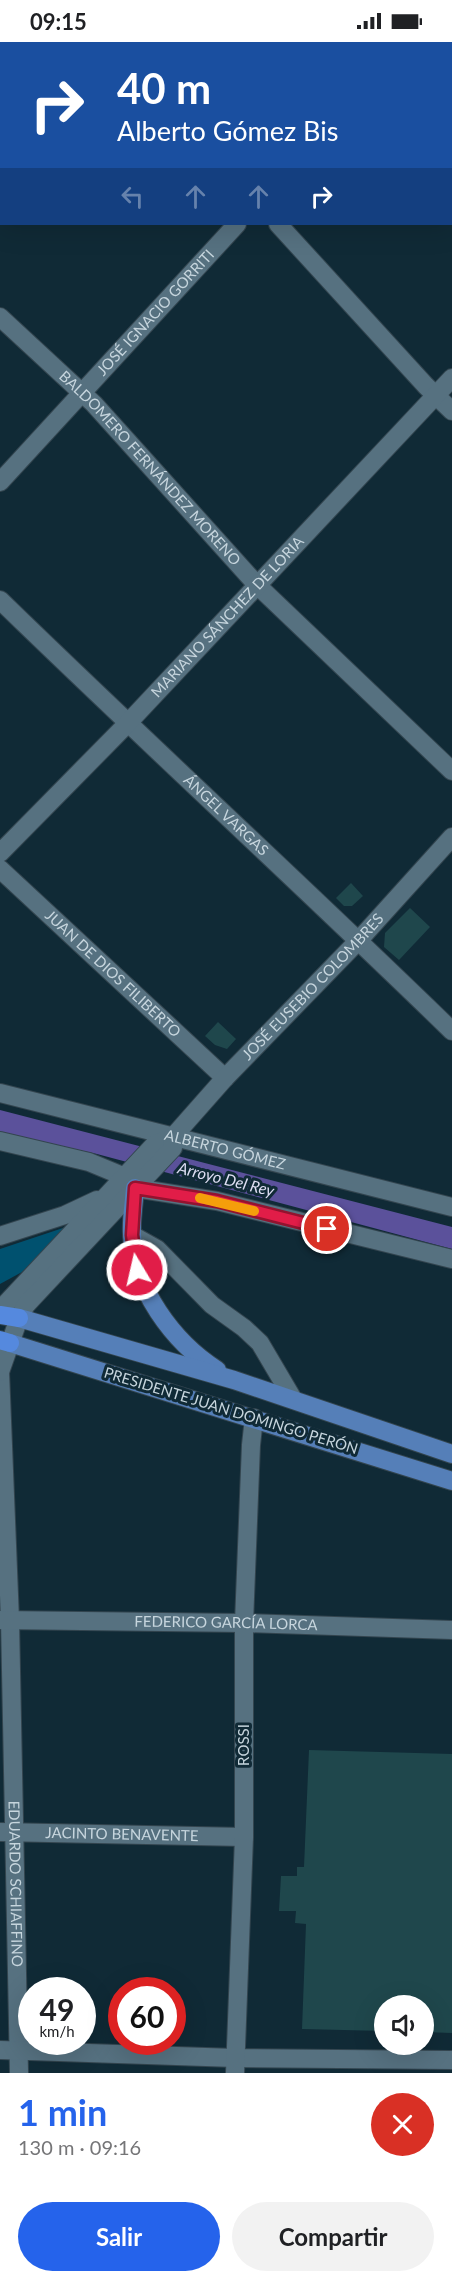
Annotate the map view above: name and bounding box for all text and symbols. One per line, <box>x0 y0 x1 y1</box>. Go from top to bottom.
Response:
text: 09:15 <box>30 8 87 35</box>
text: 40 m <box>117 63 211 113</box>
icon: right <box>18 66 96 144</box>
text: Alberto Gómez Bis <box>117 114 338 147</box>
icon: left <box>116 180 149 213</box>
icon: ahead <box>179 180 212 213</box>
icon: ahead <box>242 180 275 213</box>
icon: right <box>305 180 338 213</box>
street label: JOSÉ IGNACIO GORRITI <box>93 245 217 379</box>
street label: BALDOMERO FERNÁNDEZ MORENO <box>56 366 245 569</box>
street label: MARIANO SÁNCHEZ DE LORIA <box>147 531 308 701</box>
street label: ÁNGEL VARGAS <box>180 770 273 859</box>
street label: JUAN DE DIOS FILIBERTO <box>42 906 185 1040</box>
street label: JOSÉ EUSEBIO COLOMBRES <box>238 909 387 1063</box>
street label: ALBERTO GÓMEZ <box>163 1125 288 1173</box>
water label: Arroyo Del Rey <box>175 1157 277 1200</box>
pin <box>301 1203 352 1254</box>
icon: arrive <box>310 1212 343 1245</box>
position arrow <box>105 1238 169 1302</box>
street label: PRESIDENTE JUAN DOMINGO PERÓN <box>102 1363 360 1457</box>
street label: FEDERICO GARCÍA LORCA <box>134 1612 319 1634</box>
street label: ROSSI <box>234 1724 252 1766</box>
street label: EDUARDO SCHIAFFINO <box>6 1800 27 1967</box>
street label: JACINTO BENAVENTE <box>45 1823 199 1844</box>
speed limit sign: 60 <box>108 1977 186 2055</box>
text: 49 <box>40 1991 74 2027</box>
map controls <box>374 1995 434 2055</box>
button: sound <box>374 1995 434 2055</box>
text: km/h <box>39 2022 75 2040</box>
text: 1 min <box>18 2090 107 2134</box>
button: close <box>371 2093 434 2156</box>
text: 130 m · 09:16 <box>18 2135 141 2159</box>
button: Salir <box>18 2202 220 2271</box>
button: Compartir <box>232 2202 434 2271</box>

